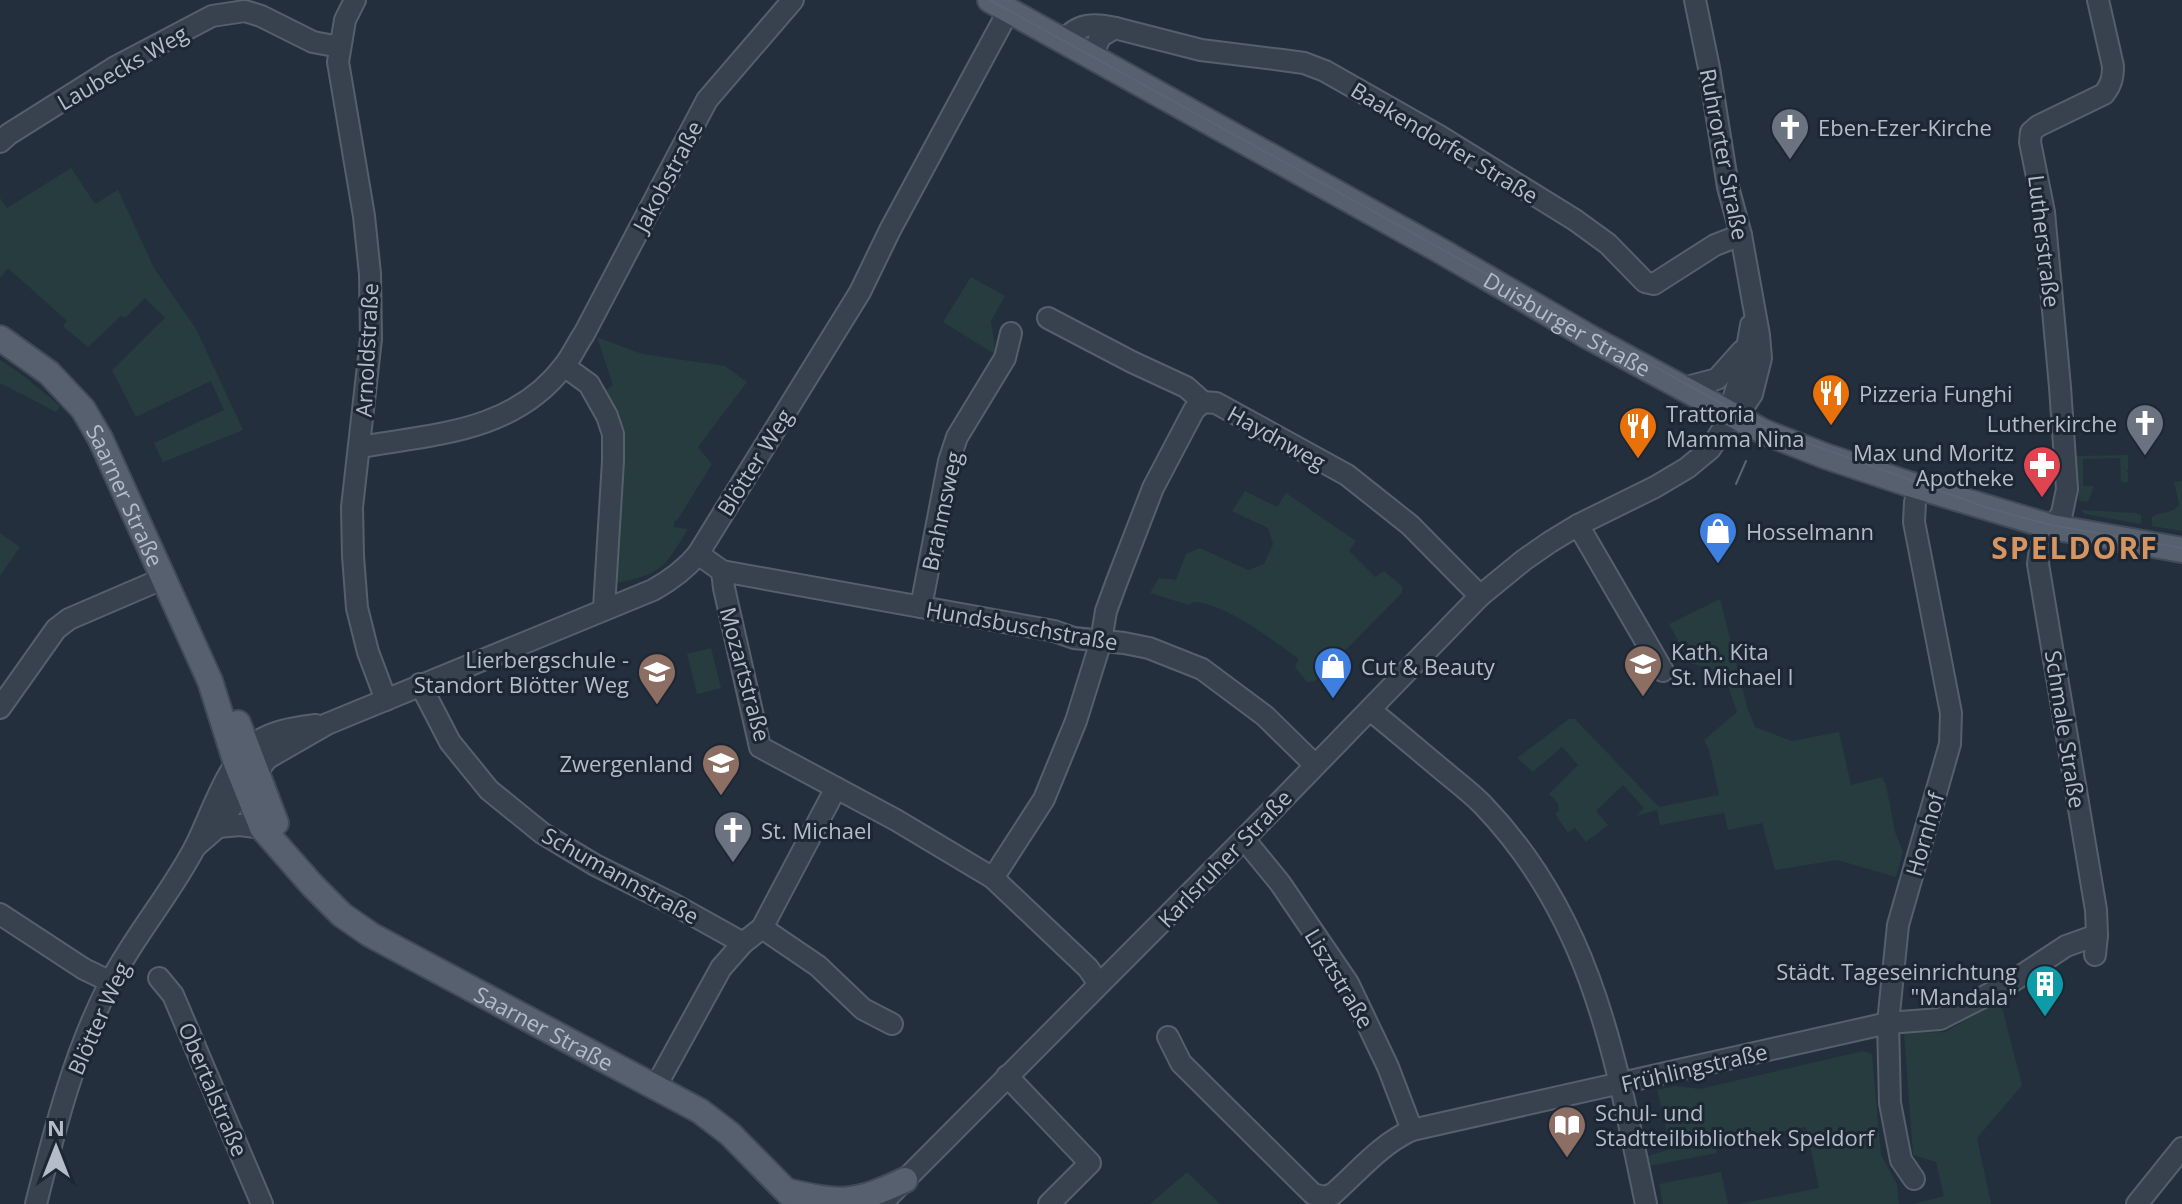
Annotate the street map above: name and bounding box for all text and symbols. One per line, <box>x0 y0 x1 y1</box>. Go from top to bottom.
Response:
street label: Laubecks Weg <box>51 18 193 116</box>
street label: Ruhrorter Straße <box>1694 66 1756 242</box>
street label: Baakendorfer Straße <box>1346 74 1544 210</box>
church icon: Eben-Ezer-Kirche <box>1769 106 1811 161</box>
place label: Eben-Ezer-Kirche <box>1818 112 1992 142</box>
street label: Jakobstraße <box>624 115 709 239</box>
street label: Lutherstraße <box>2022 173 2068 309</box>
street label: Duisburger Straße <box>1478 264 1656 383</box>
street label: Arnoldstraße <box>348 282 384 418</box>
restaurant icon: Pizzeria Funghi <box>1810 372 1852 427</box>
place label: Pizzeria Funghi <box>1859 378 2013 408</box>
street label: Haydnweg <box>1223 398 1331 476</box>
place label: Trattoria Mamma Nina <box>1666 398 1805 453</box>
church icon: Lutherkirche <box>2124 402 2166 457</box>
street label: Blötter Weg <box>709 403 799 521</box>
restaurant icon: Trattoria Mamma Nina <box>1617 405 1659 460</box>
place label: Lutherkirche <box>1987 408 2117 438</box>
street label: Saarner Straße <box>80 418 171 571</box>
place label: Max und Moritz Apotheke <box>1853 437 2014 492</box>
pharmacy icon: Max und Moritz Apotheke <box>2021 444 2063 499</box>
street label: Brahmsweg <box>914 449 968 573</box>
shop icon: Hosselmann <box>1697 510 1739 565</box>
place label: Hosselmann <box>1746 516 1874 546</box>
district label: SPELDORF <box>1991 527 2159 568</box>
street label: Hundsbuschstraße <box>924 593 1120 657</box>
street label: Mozartstraße <box>714 603 778 745</box>
place label: Kath. Kita St. Michael I <box>1671 636 1794 691</box>
school or university icon: Kath. Kita St. Michael I <box>1622 643 1664 698</box>
place label: Lierbergschule - Standort Blötter Weg <box>414 644 629 699</box>
shop icon: Cut & Beauty <box>1312 645 1354 700</box>
street label: Schmale Straße <box>2039 648 2093 810</box>
school or university icon: Lierbergschule - Standort Blötter Weg <box>636 651 678 706</box>
place label: Cut & Beauty <box>1361 651 1496 681</box>
school or university icon: Zwergenland <box>700 742 742 797</box>
place label: Zwergenland <box>559 748 693 778</box>
street label: Karlsruher Straße <box>1150 783 1298 933</box>
street label: Hornhof <box>1898 787 1951 880</box>
church icon: St. Michael <box>712 809 754 864</box>
place label: St. Michael <box>761 815 872 845</box>
street label: Schumannstraße <box>537 820 705 930</box>
street label: Lisztstraße <box>1298 923 1382 1033</box>
place label: Städt. Tageseinrichtung "Mandala" <box>1776 956 2017 1011</box>
street label: Blötter Weg <box>60 957 136 1079</box>
building icon: Städt. Tageseinrichtung "Mandala" <box>2024 963 2066 1018</box>
street label: Saarner Straße <box>470 978 619 1077</box>
street label: Obertalstraße <box>172 1017 256 1161</box>
street label: Frühlingstraße <box>1618 1036 1770 1098</box>
place label: Schul- und Stadtteilbibliothek Speldorf <box>1595 1097 1876 1152</box>
library icon: Schul- und Stadtteilbibliothek Speldorf <box>1546 1104 1588 1159</box>
north arrow <box>16 1108 96 1188</box>
text: N <box>47 1112 65 1142</box>

